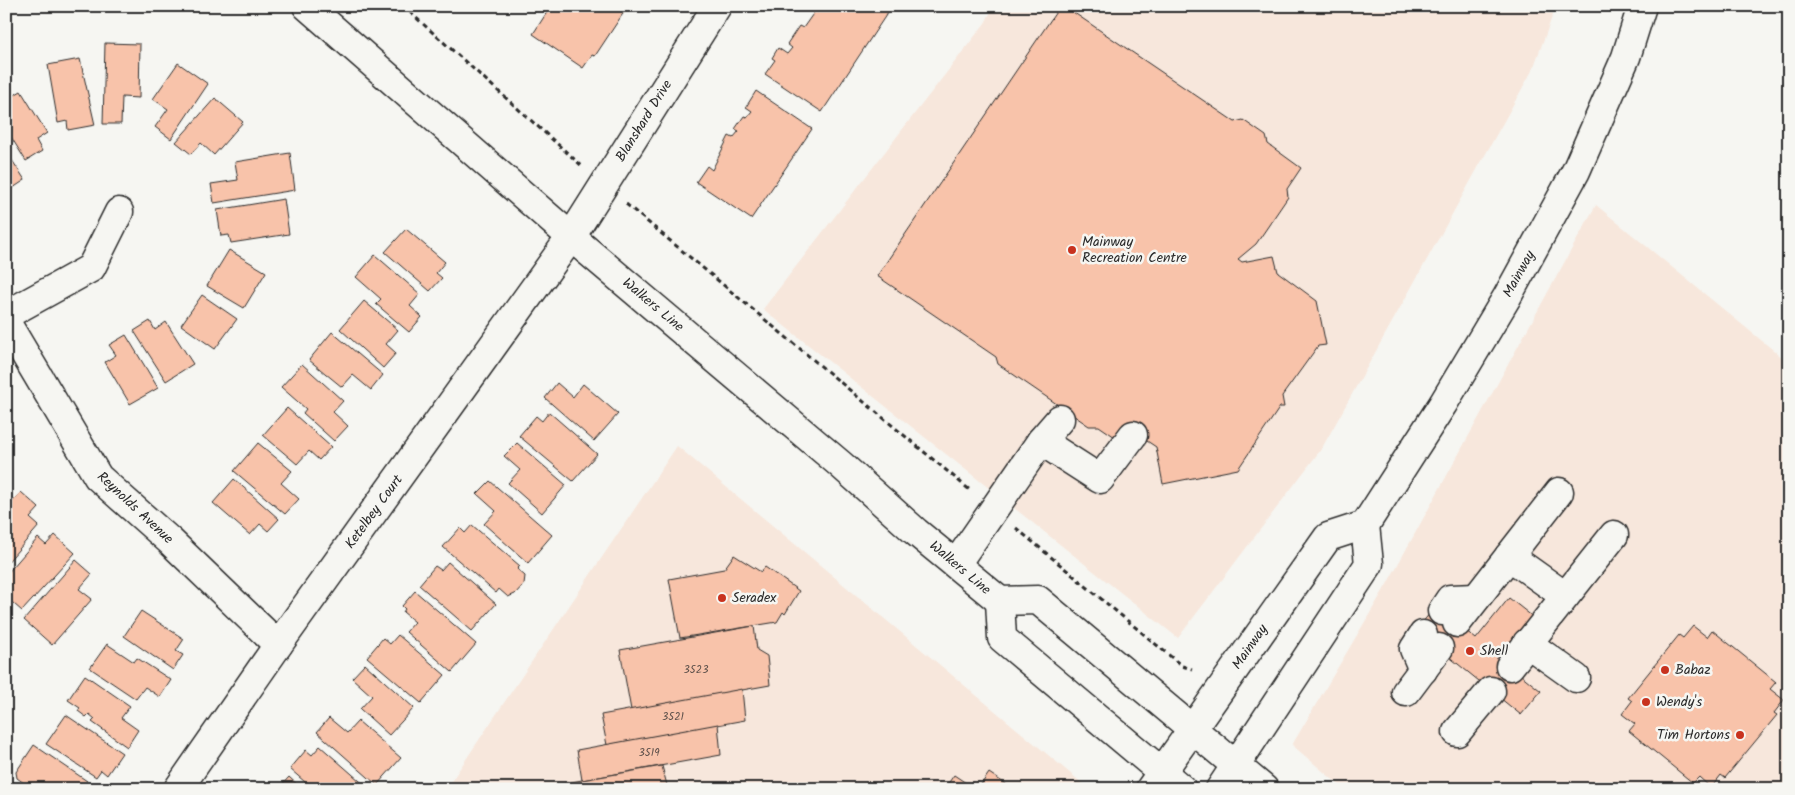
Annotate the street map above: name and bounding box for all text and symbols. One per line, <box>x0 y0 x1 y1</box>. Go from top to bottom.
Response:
street label: Blanshard Drive <box>610 75 678 166</box>
place label: Mainway Recreation Centre <box>1082 231 1188 269</box>
marker: Mainway Recreation Centre <box>1066 244 1078 256</box>
street label: Mainway <box>1497 246 1541 302</box>
street label: Walkers Line <box>617 273 689 338</box>
street label: Reynolds Avenue <box>92 467 179 550</box>
street label: Ketelbey Court <box>340 470 409 554</box>
street label: Walkers Line <box>924 536 996 601</box>
place label: Seradex <box>732 587 777 609</box>
marker: Seradex <box>716 592 728 604</box>
street label: Mainway <box>1226 619 1274 674</box>
place label: Shell <box>1480 640 1509 662</box>
marker: Shell <box>1464 645 1476 657</box>
place label: Babaz <box>1675 659 1711 681</box>
house number: 3523 <box>684 661 708 679</box>
marker: Babaz <box>1659 664 1671 676</box>
place label: Wendy's <box>1656 691 1702 713</box>
marker: Wendy's <box>1640 696 1652 708</box>
house number: 3521 <box>662 708 684 726</box>
place label: Tim Hortons <box>1657 724 1730 746</box>
marker: Tim Hortons <box>1734 729 1746 741</box>
house number: 3519 <box>638 744 660 762</box>

